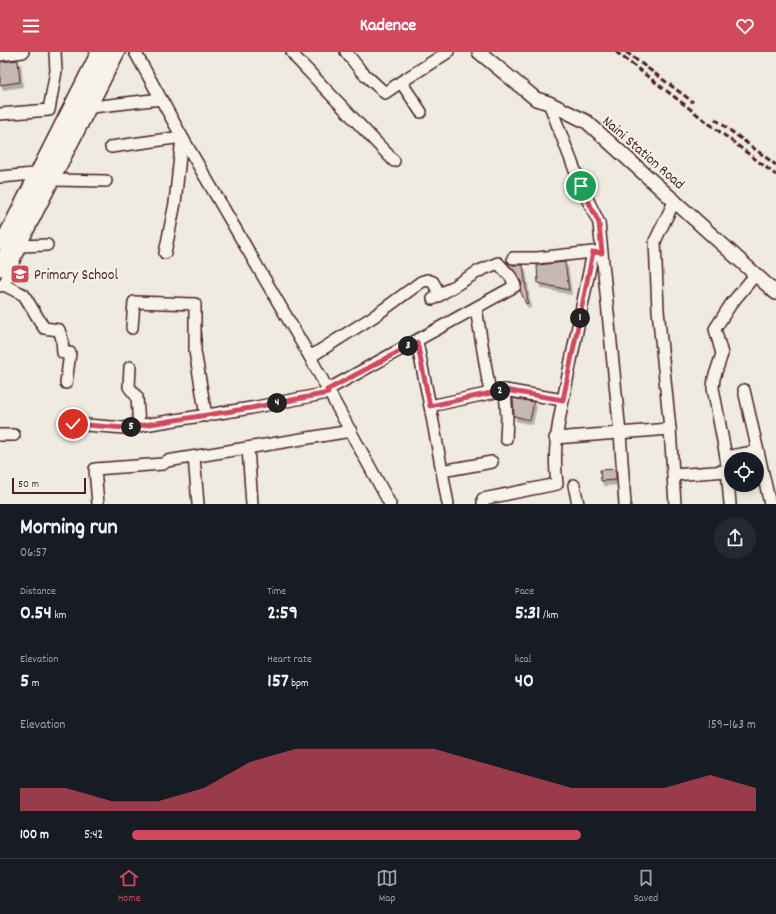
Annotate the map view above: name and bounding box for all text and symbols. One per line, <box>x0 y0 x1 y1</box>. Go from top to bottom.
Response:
text: Kadence <box>360 14 416 39</box>
icon: menu <box>20 15 42 37</box>
icon: heart <box>734 15 756 37</box>
street label: Naini Station Road <box>597 111 689 196</box>
pin <box>564 169 598 203</box>
icon: arrive <box>570 175 592 197</box>
school or university icon: Primary School <box>9 263 31 285</box>
place label: Primary School <box>34 265 118 287</box>
pin: 1 <box>570 308 590 328</box>
text: 1 <box>579 310 581 326</box>
pin: 3 <box>398 336 418 356</box>
text: 3 <box>406 338 410 354</box>
pin: 2 <box>490 381 510 401</box>
text: 2 <box>498 383 502 399</box>
pin: 4 <box>267 393 287 413</box>
text: 4 <box>275 395 279 411</box>
pin <box>56 407 90 441</box>
icon: check <box>62 413 84 435</box>
pin: 5 <box>121 417 141 437</box>
text: 5 <box>128 419 134 435</box>
map controls <box>724 452 764 492</box>
button: locate <box>724 452 764 492</box>
scale bar <box>12 476 86 495</box>
text: 50 m <box>18 477 39 493</box>
text: Morning run <box>20 513 118 544</box>
button: share <box>714 517 756 559</box>
text: 06:57 <box>20 544 47 563</box>
text: Distance <box>20 584 56 600</box>
text: Time <box>267 584 286 600</box>
text: Pace <box>515 584 534 600</box>
text: 0.54 <box>20 600 52 628</box>
text: 2:59 <box>267 600 298 628</box>
text: 5:31 <box>515 600 541 628</box>
text: km <box>52 608 66 624</box>
text: /km <box>541 608 558 624</box>
text: Elevation <box>20 652 58 668</box>
text: Heart rate <box>267 652 312 668</box>
text: kcal <box>515 652 531 668</box>
text: 5 <box>20 668 29 696</box>
text: 157 <box>267 668 289 696</box>
text: 40 <box>515 668 534 696</box>
text: m <box>29 676 39 692</box>
text: bpm <box>289 676 309 692</box>
text: Elevation <box>20 716 65 735</box>
text: 159–163 m <box>708 716 756 735</box>
text: 100 m <box>20 826 49 845</box>
text: 5:42 <box>84 826 103 845</box>
tab: Home <box>118 867 141 907</box>
tab: Map <box>376 867 398 907</box>
tab: Saved <box>634 867 658 907</box>

